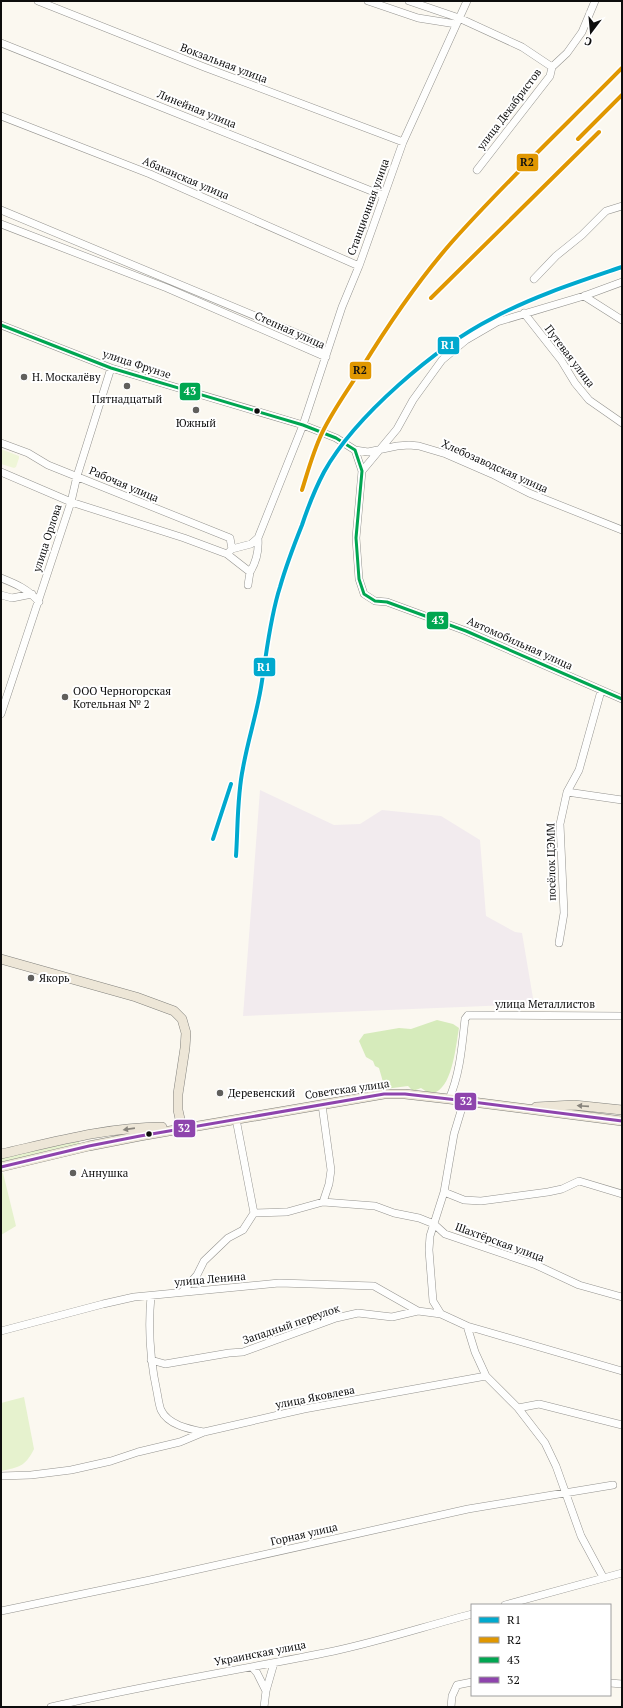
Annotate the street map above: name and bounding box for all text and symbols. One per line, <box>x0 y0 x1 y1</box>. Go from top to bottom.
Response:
north arrow <box>571 12 611 52</box>
text: С <box>583 34 594 49</box>
street label: Вокзальная улица <box>178 40 270 86</box>
street label: улица Декабристов <box>473 65 544 153</box>
street label: Линейная улица <box>154 86 239 131</box>
street label: Абаканская улица <box>141 153 232 203</box>
line badge: R2 <box>516 153 539 172</box>
text: R2 <box>520 155 534 169</box>
street label: Станционная улица <box>344 156 392 257</box>
street label: Степная улица <box>253 308 328 352</box>
street label: Путевая улица <box>542 322 598 390</box>
line badge: R1 <box>437 336 460 355</box>
text: R1 <box>441 338 455 352</box>
street label: улица Фрунзе <box>100 346 173 382</box>
line badge: R2 <box>349 361 372 380</box>
text: R2 <box>353 363 367 377</box>
place label: Н. Москалёву <box>32 370 101 384</box>
marker: Н. Москалёву <box>19 372 29 382</box>
marker: Пятнадцатый <box>122 381 132 391</box>
line badge: 43 <box>179 382 201 401</box>
text: 43 <box>184 384 196 398</box>
place label: Пятнадцатый <box>92 392 163 406</box>
marker: Южный <box>191 405 201 415</box>
unlabelled marker <box>252 406 262 416</box>
place label: Южный <box>176 416 216 430</box>
street label: Хлебозаводская улица <box>440 436 551 496</box>
street label: Рабочая улица <box>87 463 161 505</box>
street label: улица Орлова <box>29 502 65 575</box>
line badge: 43 <box>426 611 449 630</box>
text: 43 <box>432 613 444 627</box>
street label: Автомобильная улица <box>465 613 575 673</box>
line badge: R1 <box>253 657 276 677</box>
text: R1 <box>257 660 271 674</box>
place label: ООО Черногорская Котельная № 2 <box>73 684 171 711</box>
marker: ООО Черногорская Котельная № 2 <box>60 692 70 702</box>
street label: посёлок ЦЭММ <box>543 823 559 901</box>
place label: Якорь <box>39 971 70 985</box>
marker: Якорь <box>26 973 36 983</box>
street label: улица Металлистов <box>494 997 595 1011</box>
street label: Советская улица <box>304 1076 391 1102</box>
place label: Деревенский <box>228 1086 296 1100</box>
marker: Деревенский <box>215 1088 225 1098</box>
line badge: 32 <box>454 1092 477 1111</box>
text: 32 <box>460 1094 472 1108</box>
one-way arrow <box>577 1102 589 1109</box>
line badge: 32 <box>173 1119 196 1138</box>
text: 32 <box>178 1121 190 1135</box>
one-way arrow <box>123 1126 135 1132</box>
unlabelled marker <box>144 1129 154 1139</box>
place label: Аннушка <box>81 1166 129 1180</box>
marker: Аннушка <box>68 1168 78 1178</box>
street label: Шахтёрская улица <box>453 1219 547 1265</box>
street label: улица Ленина <box>173 1269 247 1289</box>
street label: Западный переулок <box>241 1301 341 1347</box>
street label: улица Яковлева <box>273 1382 356 1412</box>
street label: Горная улица <box>269 1519 339 1549</box>
legend <box>471 1604 611 1696</box>
text: R1 <box>507 1612 521 1627</box>
text: R2 <box>507 1632 521 1647</box>
street label: Украинская улица <box>213 1637 308 1669</box>
text: 43 <box>507 1652 520 1667</box>
text: 32 <box>507 1672 520 1687</box>

